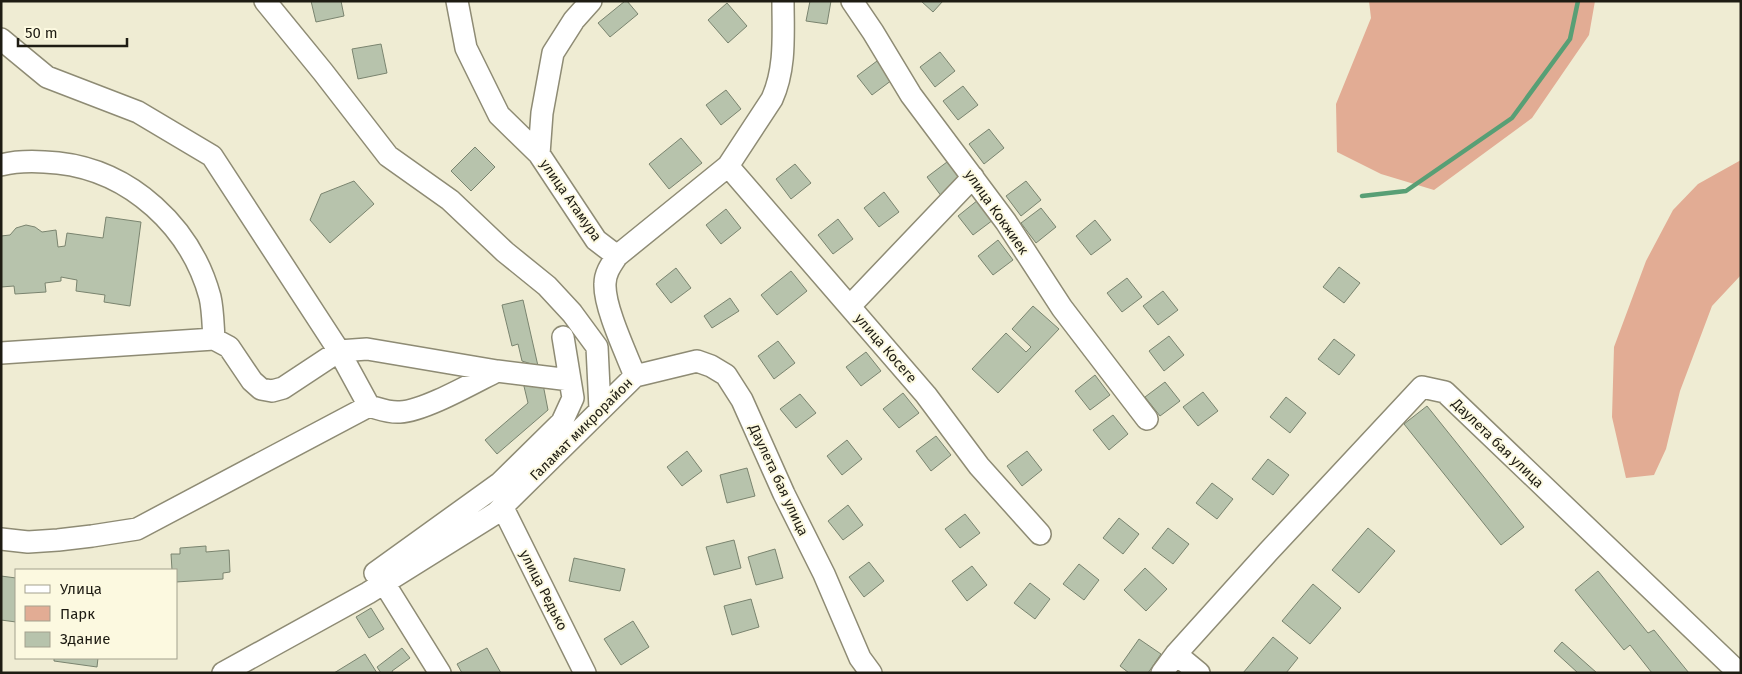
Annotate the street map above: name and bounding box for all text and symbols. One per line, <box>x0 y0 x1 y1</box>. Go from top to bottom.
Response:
scale bar <box>18 15 126 47</box>
text: 50 m <box>25 24 58 42</box>
street label: улица Атамура <box>536 156 605 244</box>
street label: улица Кокжиек <box>961 167 1033 259</box>
street label: улица Косеге <box>851 310 920 386</box>
street label: Галамат микрорайон <box>527 375 636 484</box>
street label: Даулета бая улица <box>1447 394 1547 492</box>
street label: Даулета бая улица <box>745 421 812 539</box>
street label: улица Редько <box>516 547 571 633</box>
legend <box>15 569 178 659</box>
text: Улица <box>60 580 102 598</box>
text: Парк <box>60 605 95 623</box>
text: Здание <box>60 630 110 648</box>

